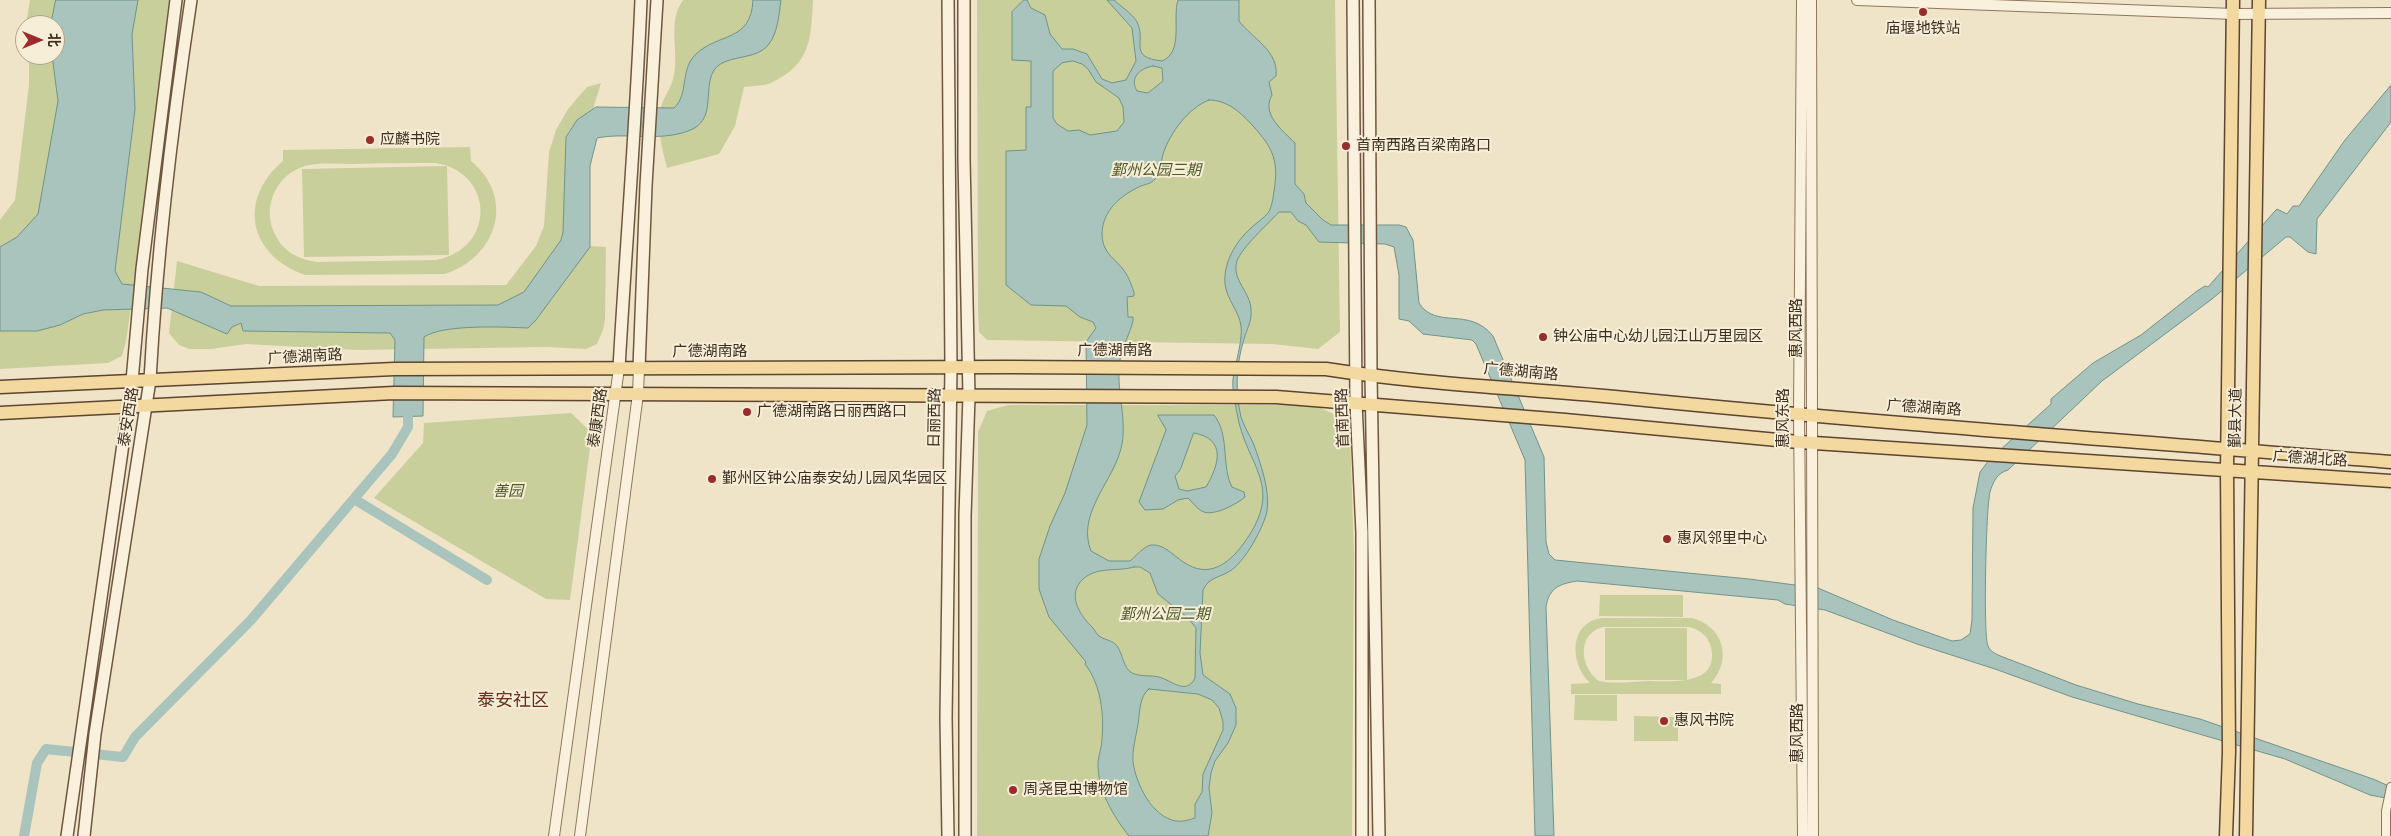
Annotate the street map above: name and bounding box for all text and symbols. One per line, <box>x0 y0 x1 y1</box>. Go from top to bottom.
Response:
marker: 庙堰地铁站 <box>1917 6 1929 18</box>
north arrow <box>15 15 65 65</box>
place label: 庙堰地铁站 <box>1886 20 1960 38</box>
text: 北 <box>45 33 64 47</box>
place label: 应麟书院 <box>380 131 440 149</box>
marker: 应麟书院 <box>364 134 376 146</box>
place label: 首南西路百梁南路口 <box>1356 137 1491 155</box>
marker: 首南西路百梁南路口 <box>1340 140 1352 152</box>
park label: 鄞州公园三期 <box>1111 162 1201 180</box>
street label: 惠风西路 <box>1788 298 1806 358</box>
place label: 钟公庙中心幼儿园江山万里园区 <box>1553 328 1763 346</box>
marker: 钟公庙中心幼儿园江山万里园区 <box>1537 331 1549 343</box>
street label: 广德湖南路 <box>1078 342 1152 360</box>
street label: 广德湖南路 <box>673 343 747 361</box>
street label: 广德湖南路 <box>267 346 343 368</box>
street label: 广德湖南路 <box>1483 360 1559 384</box>
street label: 泰安西路 <box>115 386 143 448</box>
street label: 泰康西路 <box>585 387 611 449</box>
street label: 日丽西路 <box>925 388 945 448</box>
street label: 首南西路 <box>1333 388 1353 448</box>
street label: 惠风东路 <box>1775 388 1793 448</box>
street label: 鄞县大道 <box>2226 388 2246 448</box>
street label: 广德湖南路 <box>1886 396 1962 420</box>
place label: 广德湖南路日丽西路口 <box>757 403 907 421</box>
marker: 广德湖南路日丽西路口 <box>741 406 753 418</box>
street label: 广德湖北路 <box>2272 447 2348 471</box>
place label: 鄞州区钟公庙泰安幼儿园风华园区 <box>722 470 947 488</box>
marker: 鄞州区钟公庙泰安幼儿园风华园区 <box>706 473 718 485</box>
park label: 善园 <box>493 483 523 501</box>
place label: 惠风邻里中心 <box>1677 530 1767 548</box>
marker: 惠风邻里中心 <box>1661 533 1673 545</box>
park label: 鄞州公园二期 <box>1120 606 1210 624</box>
district label: 泰安社区 <box>477 690 549 712</box>
street label: 惠风西路 <box>1789 703 1807 763</box>
place label: 惠风书院 <box>1674 712 1734 730</box>
marker: 惠风书院 <box>1658 715 1670 727</box>
place label: 周尧昆虫博物馆 <box>1023 781 1128 799</box>
marker: 周尧昆虫博物馆 <box>1007 784 1019 796</box>

